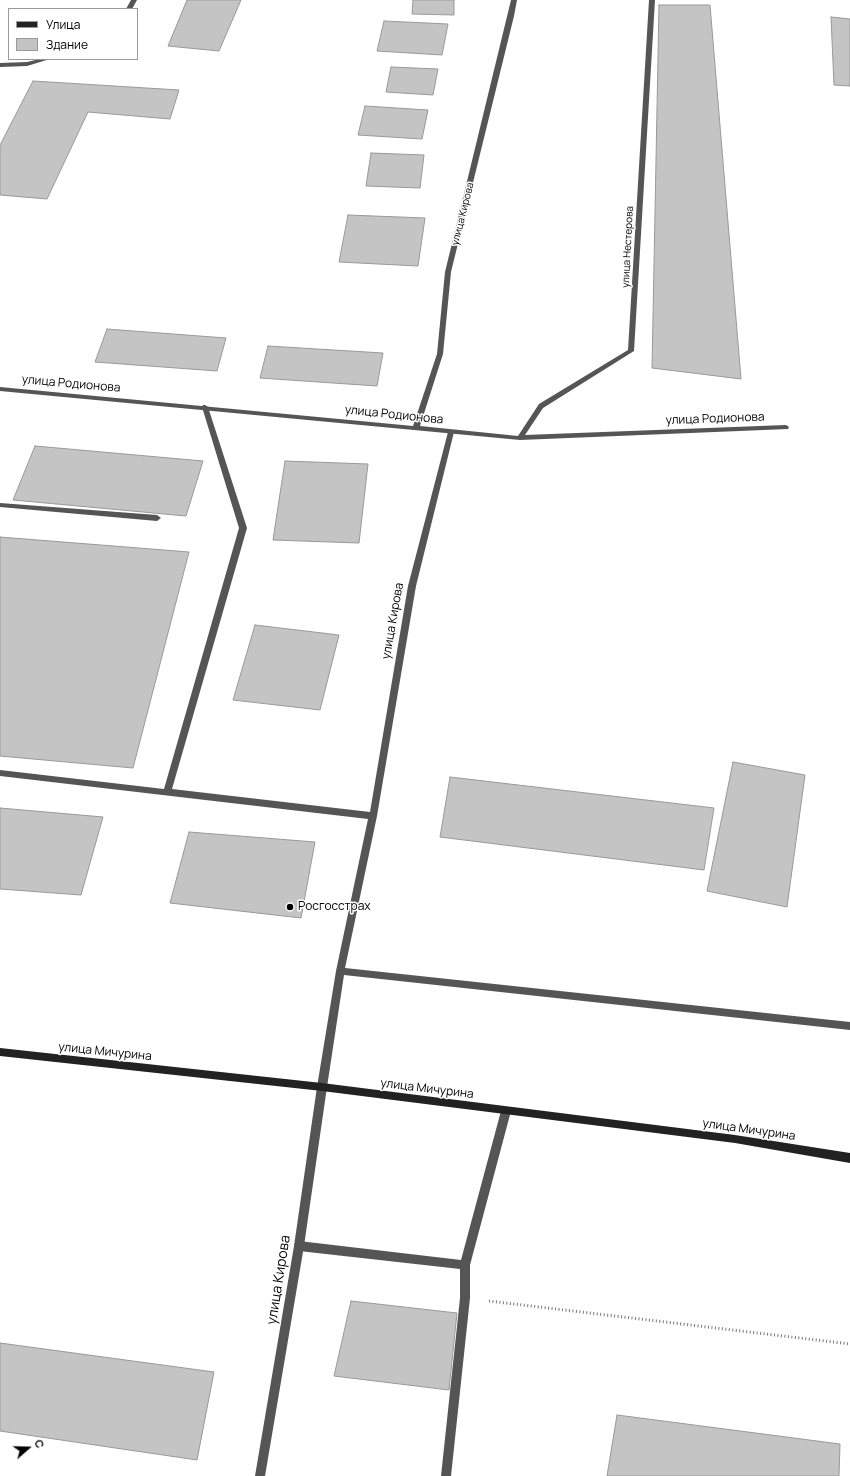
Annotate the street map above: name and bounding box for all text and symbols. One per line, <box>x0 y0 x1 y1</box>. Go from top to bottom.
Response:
legend <box>8 8 138 60</box>
text: Улица <box>46 16 80 33</box>
text: Здание <box>46 36 88 53</box>
street label: улица Кирова <box>449 181 477 247</box>
street label: улица Нестерова <box>620 206 636 288</box>
street label: улица Родионова <box>21 373 121 395</box>
street label: улица Родионова <box>344 403 444 427</box>
street label: улица Родионова <box>665 410 765 428</box>
street label: улица Кирова <box>379 582 407 660</box>
place label: Росгосстрах <box>298 900 371 914</box>
marker: Росгосстрах <box>285 902 295 912</box>
street label: улица Мичурина <box>58 1040 152 1064</box>
street label: улица Мичурина <box>380 1076 474 1102</box>
street label: улица Мичурина <box>702 1116 796 1144</box>
street label: улица Кирова <box>264 1234 294 1326</box>
north arrow <box>8 1428 48 1468</box>
text: С <box>31 1437 48 1450</box>

